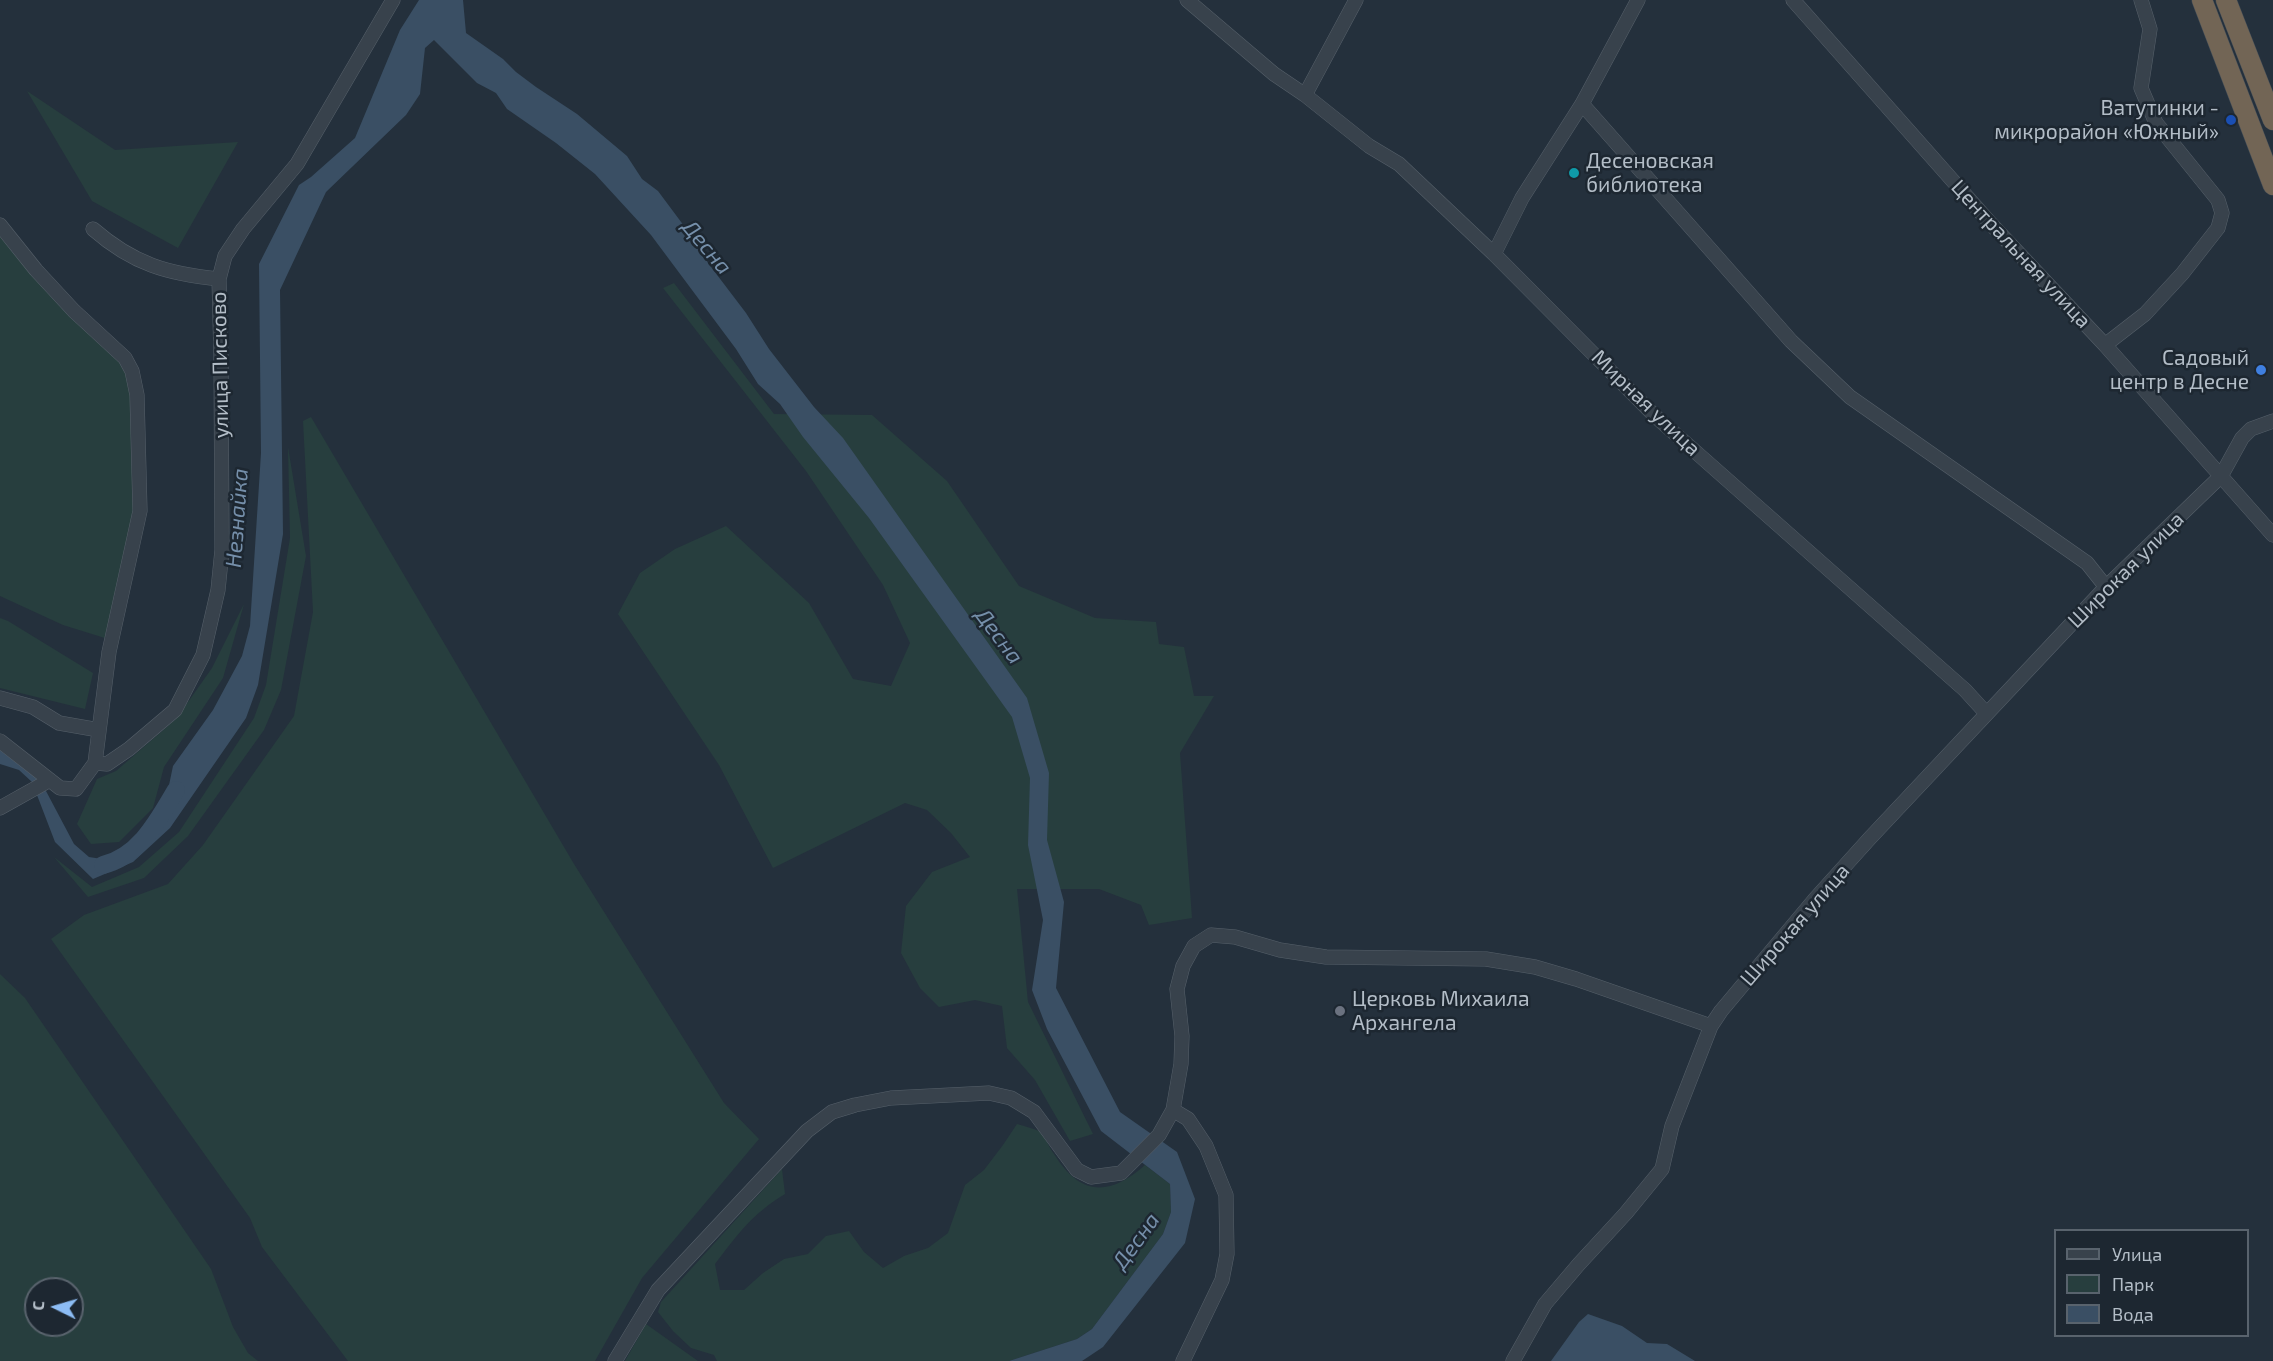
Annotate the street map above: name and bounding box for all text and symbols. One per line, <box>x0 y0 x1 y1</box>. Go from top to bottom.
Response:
place label: Ватутинки - микрорайон «Южный» <box>1994 95 2219 145</box>
marker: Ватутинки - микрорайон «Южный» <box>2224 113 2238 127</box>
place label: Десеновская библиотека <box>1586 148 1714 198</box>
marker: Десеновская библиотека <box>1567 166 1581 180</box>
street label: Центральная улица <box>1946 175 2096 333</box>
water label: Десна <box>677 214 737 280</box>
street label: улица Писково <box>206 291 234 439</box>
street label: Мирная улица <box>1586 345 1706 461</box>
place label: Садовый центр в Десне <box>2110 345 2249 395</box>
marker: Садовый центр в Десне <box>2254 363 2268 377</box>
water label: Незнайка <box>220 467 254 569</box>
street label: Широкая улица <box>2063 507 2189 633</box>
water label: Десна <box>969 603 1029 669</box>
street label: Широкая улица <box>1735 859 1855 991</box>
place label: Церковь Михаила Архангела <box>1352 986 1530 1036</box>
marker: Церковь Михаила Архангела <box>1333 1004 1347 1018</box>
water label: Десна <box>1107 1208 1165 1274</box>
legend <box>2054 1229 2249 1337</box>
text: Улица <box>2112 1243 2162 1265</box>
text: Парк <box>2112 1273 2154 1295</box>
north arrow <box>24 1277 84 1337</box>
text: С <box>28 1300 47 1311</box>
text: Вода <box>2112 1303 2154 1325</box>

